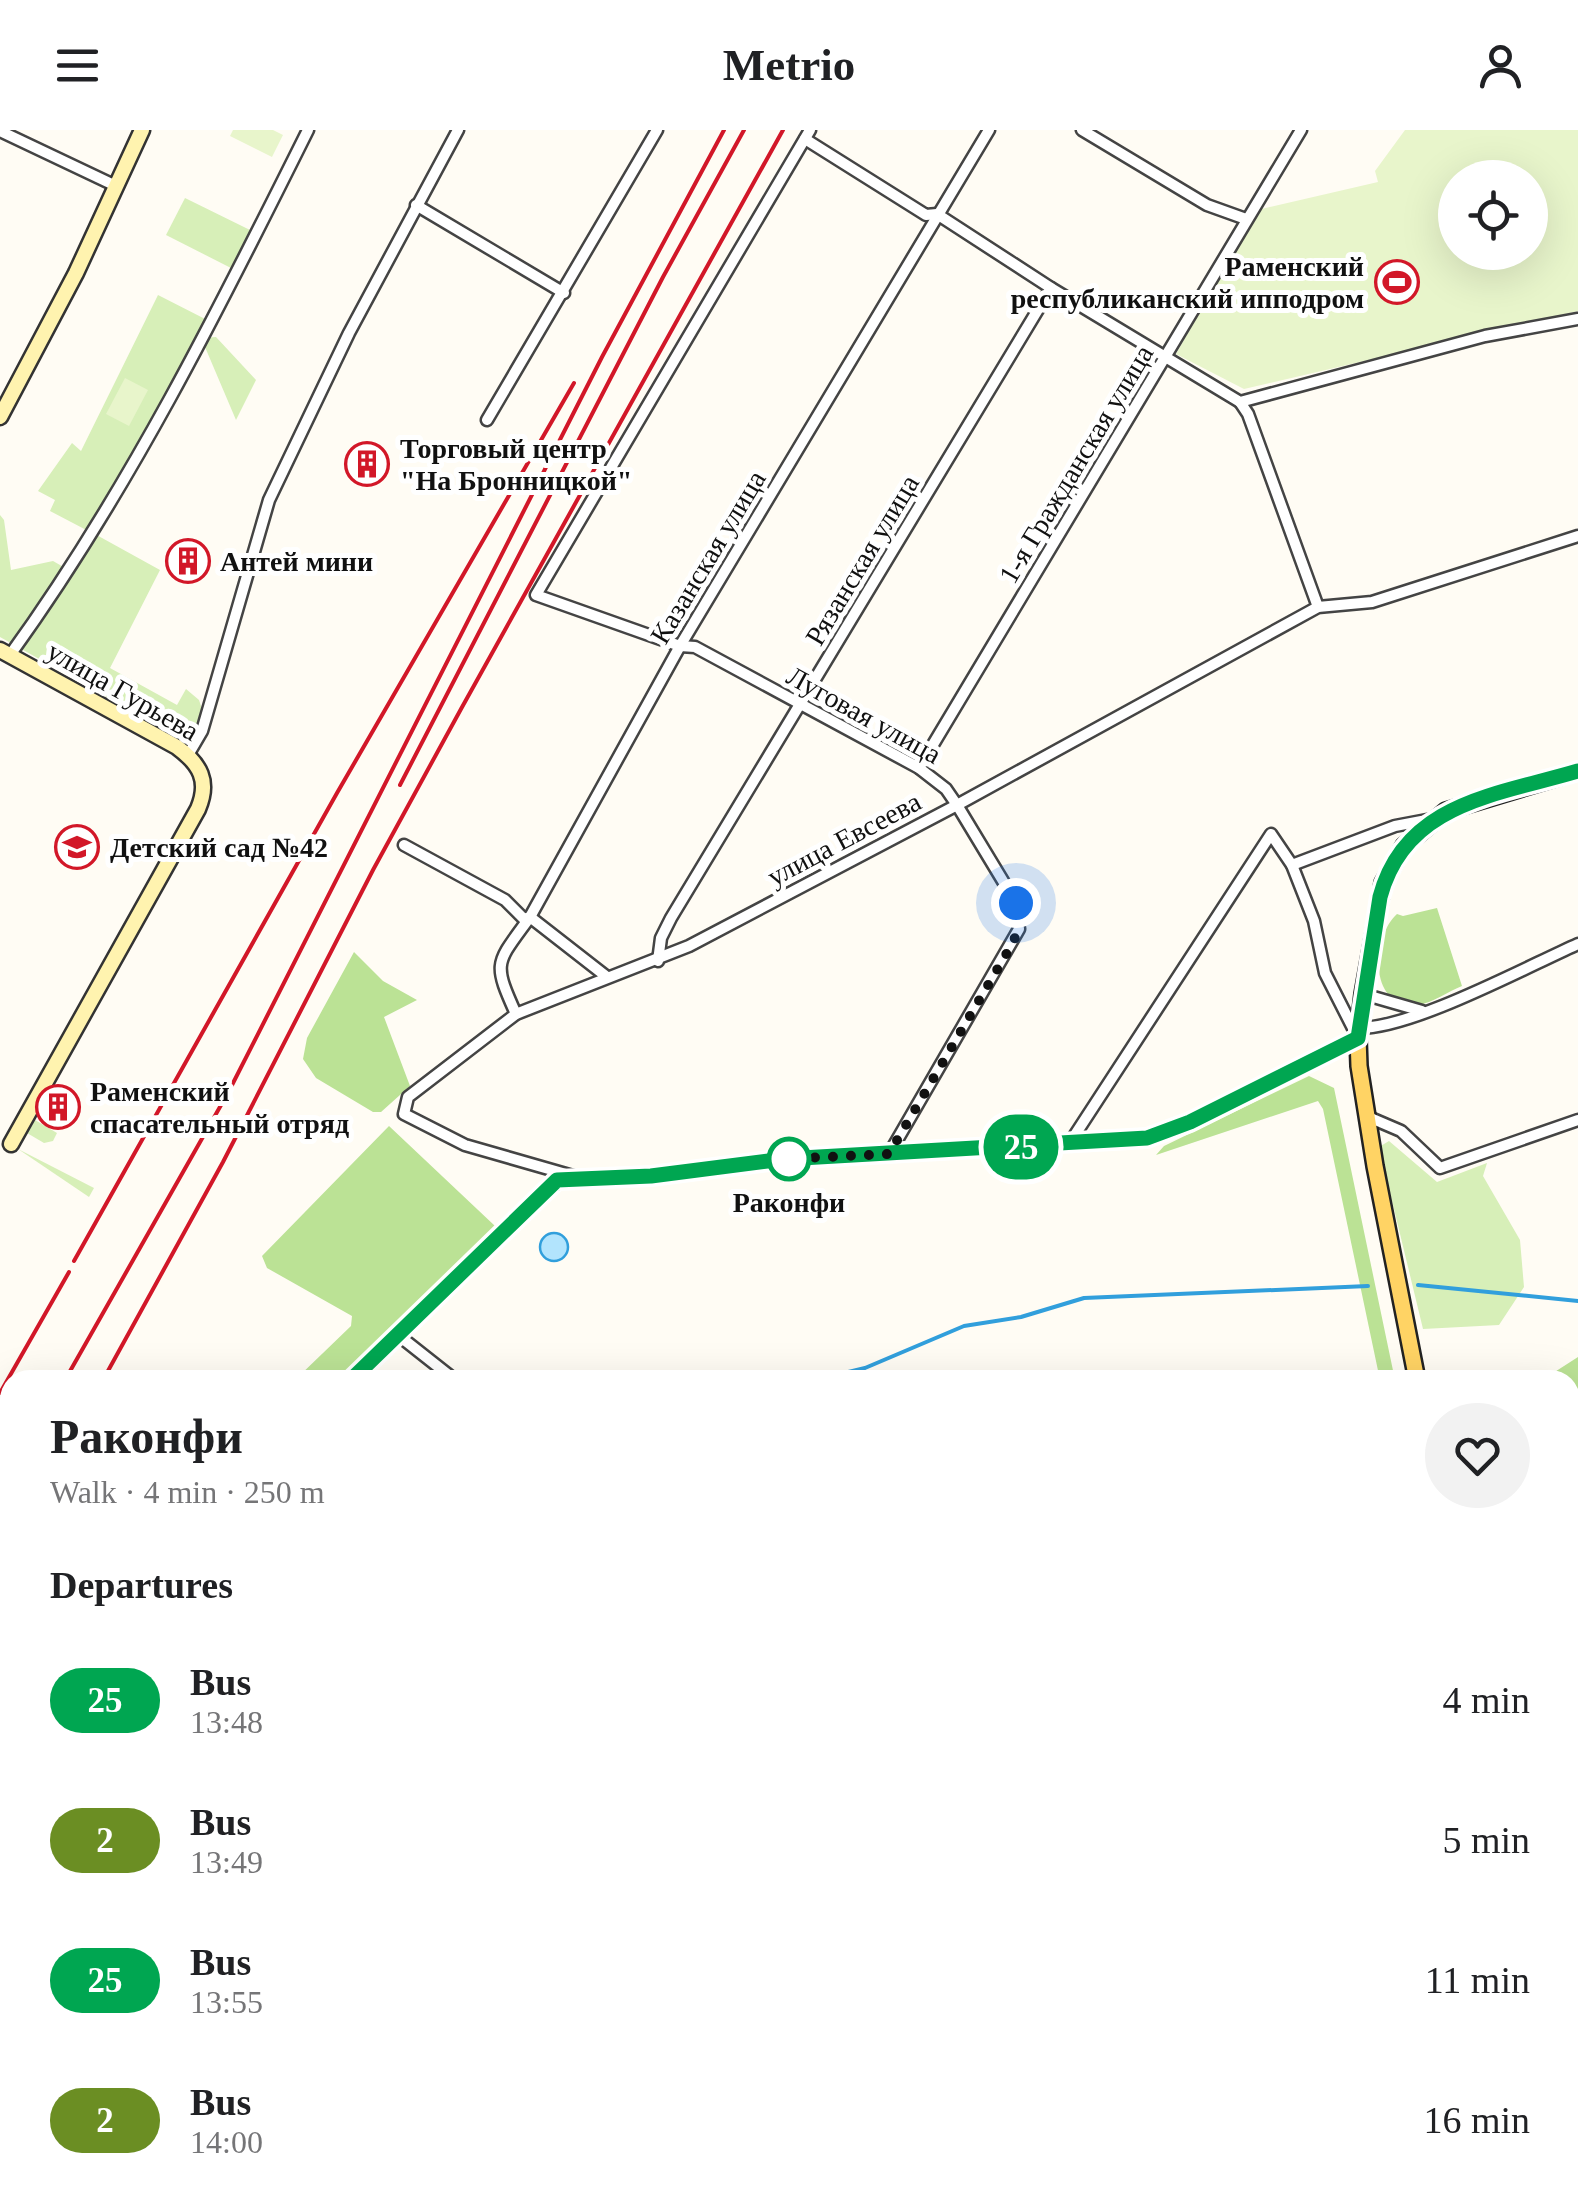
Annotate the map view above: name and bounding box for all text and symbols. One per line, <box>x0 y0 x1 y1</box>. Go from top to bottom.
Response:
icon: menu <box>50 38 105 93</box>
icon: person <box>1473 38 1528 93</box>
text: Metrio <box>723 40 855 90</box>
map controls <box>1438 160 1548 270</box>
button: locate <box>1438 160 1548 270</box>
place label: Раменский республиканский ипподром <box>1011 251 1364 314</box>
sports icon: Раменский республиканский ипподром <box>1374 259 1420 305</box>
street label: 1-я Гражданская улица <box>993 339 1160 589</box>
place label: Торговый центр "На Бронницкой" <box>400 433 632 496</box>
building icon: Торговый центр "На Бронницкой" <box>344 441 390 487</box>
street label: Казанская улица <box>644 464 772 649</box>
street label: Рязанская улица <box>799 469 925 651</box>
building icon: Антей мини <box>165 538 211 584</box>
place label: Антей мини <box>220 546 373 577</box>
street label: улица Гурьева <box>42 635 205 747</box>
street label: Луговая улица <box>782 660 947 770</box>
street label: улица Евсеева <box>762 785 926 892</box>
school or university icon: Детский сад №42 <box>54 824 100 870</box>
place label: Детский сад №42 <box>110 832 328 863</box>
your location <box>991 878 1041 928</box>
place label: Раменский спасательный отряд <box>90 1076 349 1139</box>
building icon: Раменский спасательный отряд <box>35 1084 81 1130</box>
line badge: 25 <box>976 1114 1066 1180</box>
text: 25 <box>1004 1128 1039 1167</box>
marker: Раконфи <box>768 1138 810 1180</box>
place label: Раконфи <box>733 1187 845 1218</box>
button: heart <box>1425 1403 1530 1508</box>
text: Раконфи <box>50 1410 243 1463</box>
text: Walk · 4 min · 250 m <box>50 1474 325 1510</box>
text: Departures <box>50 1564 233 1606</box>
text: Bus <box>190 1661 251 1703</box>
text: 4 min <box>1442 1679 1530 1721</box>
text: 25 <box>88 1681 123 1720</box>
text: 13:48 <box>190 1704 263 1740</box>
text: Bus <box>190 1801 251 1843</box>
text: 5 min <box>1442 1819 1530 1861</box>
text: 2 <box>96 1821 114 1860</box>
text: 13:49 <box>190 1844 263 1880</box>
text: Bus <box>190 1941 251 1983</box>
text: 11 min <box>1425 1959 1530 2001</box>
text: 25 <box>88 1961 123 2000</box>
text: 13:55 <box>190 1984 263 2020</box>
text: Bus <box>190 2081 251 2123</box>
text: 16 min <box>1423 2099 1530 2141</box>
text: 2 <box>96 2101 114 2140</box>
text: 14:00 <box>190 2124 263 2160</box>

